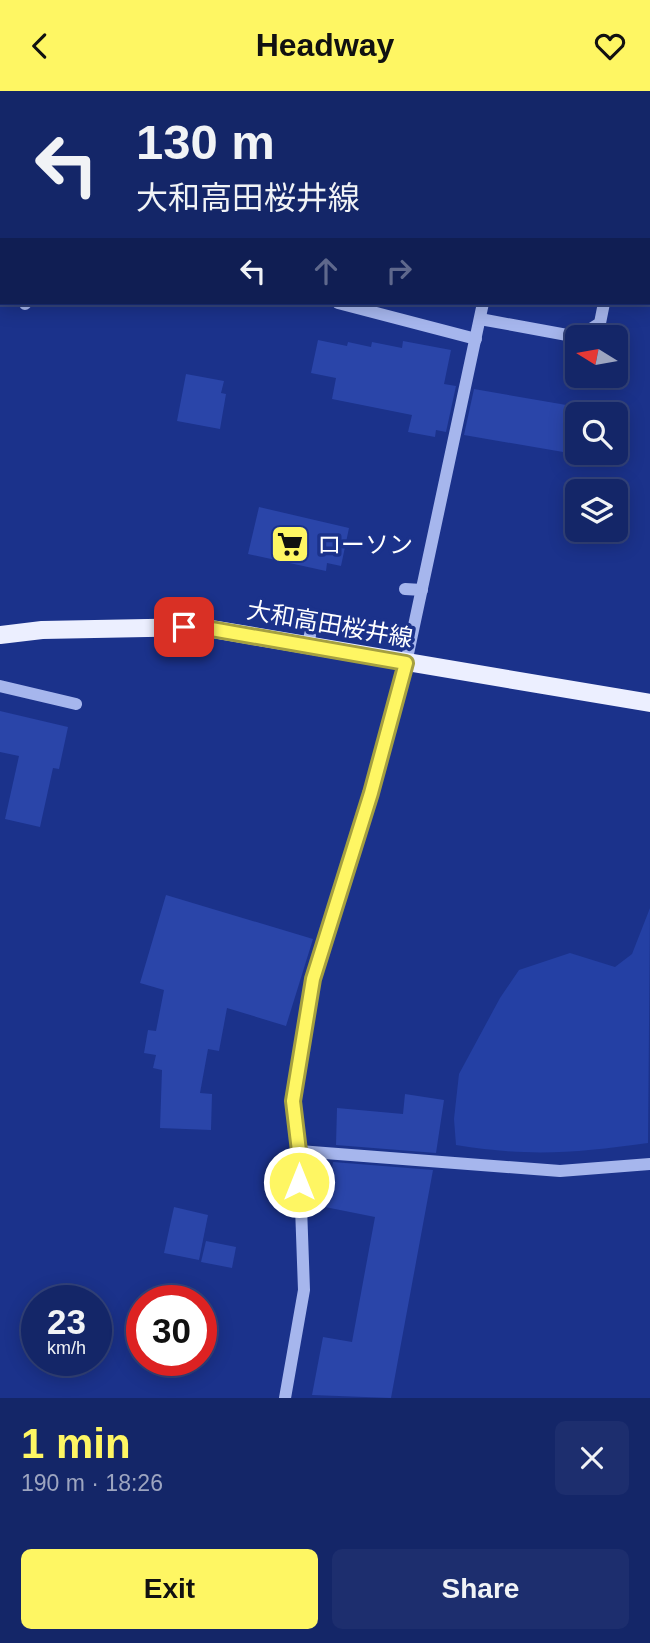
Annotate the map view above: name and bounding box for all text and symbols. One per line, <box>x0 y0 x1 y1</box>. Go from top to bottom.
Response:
icon: back <box>21 27 59 65</box>
text: Headway <box>256 27 394 63</box>
icon: heart <box>591 27 629 65</box>
text: 130 m <box>136 115 275 169</box>
icon: left <box>21 119 112 210</box>
text: 大和高田桜井線 <box>136 180 360 216</box>
icon: left <box>234 252 272 290</box>
icon: ahead <box>307 252 345 290</box>
icon: right <box>380 252 418 290</box>
north arrow <box>565 325 628 389</box>
map controls <box>565 325 628 542</box>
button: search <box>565 402 628 465</box>
button: layers <box>565 479 628 542</box>
supermarket icon: ローソン <box>269 523 311 565</box>
place label: ローソン <box>317 531 413 558</box>
street label: 大和高田桜井線 <box>245 596 415 652</box>
pin <box>154 597 214 657</box>
icon: arrive <box>165 608 203 646</box>
position arrow <box>262 1145 336 1219</box>
speed limit sign: 30 <box>126 1285 217 1376</box>
text: 23 <box>47 1302 86 1341</box>
text: km/h <box>47 1338 86 1358</box>
text: 1 min <box>21 1420 131 1467</box>
button: close <box>555 1421 629 1495</box>
text: 190 m · 18:26 <box>21 1470 163 1496</box>
button: Exit <box>21 1549 318 1629</box>
button: Share <box>332 1549 629 1629</box>

